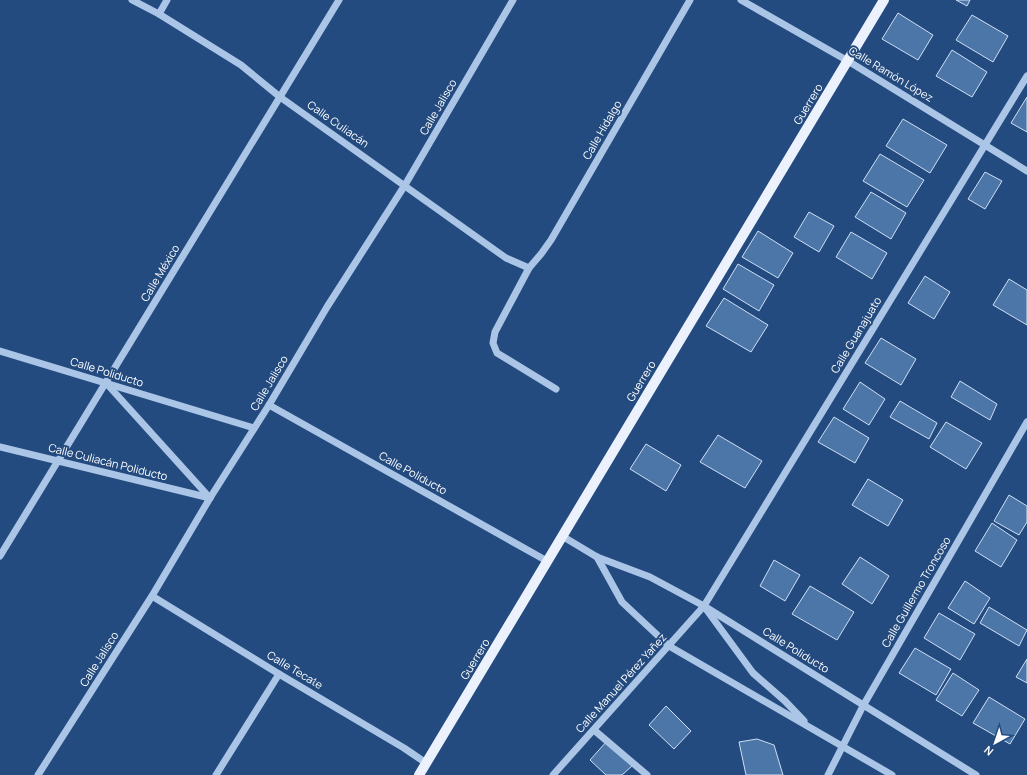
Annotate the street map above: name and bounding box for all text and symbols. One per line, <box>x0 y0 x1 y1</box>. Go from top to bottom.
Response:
street label: Calle Ramón López <box>846 42 937 105</box>
street label: Calle Jalisco <box>415 76 460 137</box>
street label: Guerrero <box>789 80 826 127</box>
street label: Calle Culiacán <box>304 97 372 150</box>
street label: Calle Hidalgo <box>579 97 625 162</box>
street label: Calle México <box>137 241 183 304</box>
street label: Calle Guanajuato <box>827 293 885 376</box>
street label: Calle Jalisco <box>246 352 291 413</box>
street label: Calle Poliducto <box>69 353 146 390</box>
street label: Guerrero <box>622 357 659 404</box>
street label: Calle Culiacán Poliducto <box>47 439 170 484</box>
street label: Calle Poliducto <box>376 448 450 498</box>
street label: Calle Guillermo Troncoso <box>878 533 954 650</box>
street label: Calle Poliducto <box>760 623 833 676</box>
street label: Calle Jalisco <box>76 628 122 689</box>
street label: Calle Manuel Pérez Yañez <box>572 630 669 736</box>
street label: Guerrero <box>456 635 493 682</box>
street label: Calle Tecate <box>265 647 326 692</box>
north arrow <box>975 723 1015 763</box>
text: N <box>980 743 996 759</box>

